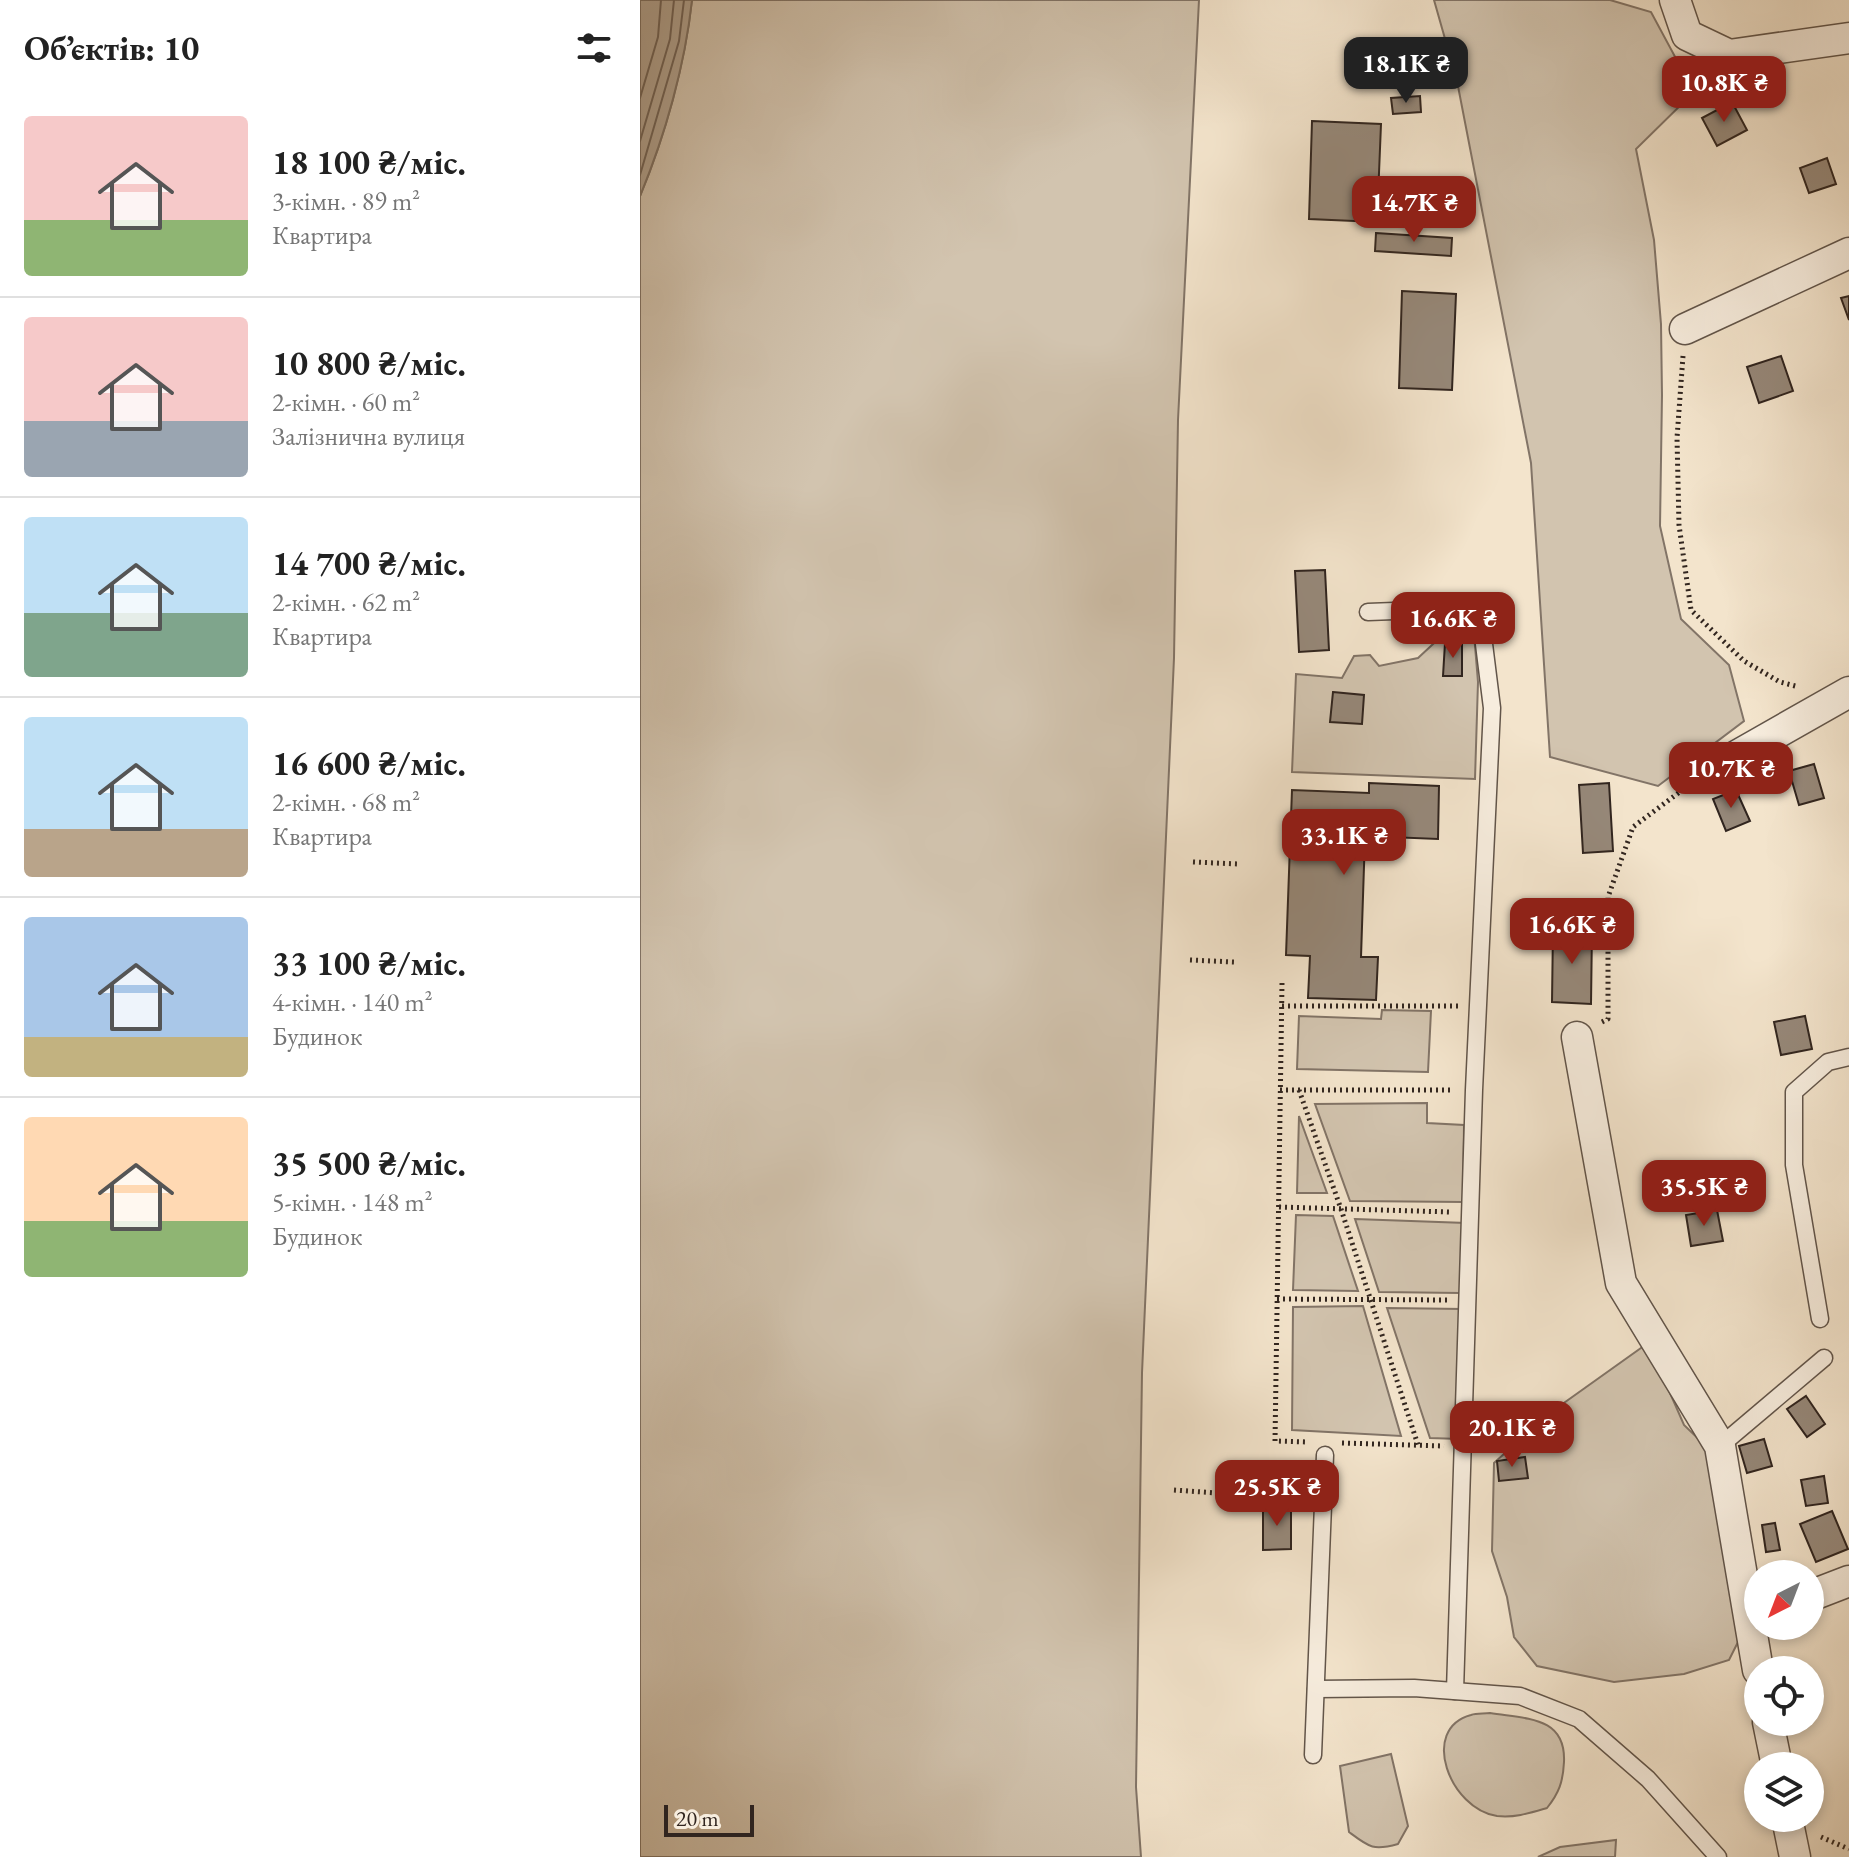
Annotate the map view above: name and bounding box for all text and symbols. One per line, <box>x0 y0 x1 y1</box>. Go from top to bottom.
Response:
text: Об’єктів: 10 <box>24 26 199 70</box>
icon: filters <box>572 26 616 70</box>
pin: 18.1K ₴ <box>1332 37 1480 105</box>
text: 18.1K ₴ <box>1362 46 1450 80</box>
pin: 10.8K ₴ <box>1650 56 1798 124</box>
text: 10.8K ₴ <box>1680 65 1768 99</box>
text: 18 100 ₴/міс. <box>272 140 466 184</box>
icon: home <box>88 148 184 244</box>
pin: 14.7K ₴ <box>1340 176 1488 244</box>
text: 3-кімн. · 89 m² <box>272 184 420 218</box>
text: 14.7K ₴ <box>1370 185 1458 219</box>
text: Квартира <box>272 218 372 252</box>
text: 10 800 ₴/міс. <box>272 341 466 385</box>
icon: home <box>88 349 184 445</box>
text: 2-кімн. · 60 m² <box>272 385 420 419</box>
text: Залізнична вулиця <box>272 419 465 453</box>
text: 14 700 ₴/міс. <box>272 541 466 585</box>
icon: home <box>88 549 184 645</box>
text: 2-кімн. · 62 m² <box>272 585 420 619</box>
pin: 16.6K ₴ <box>1379 592 1527 660</box>
text: 16.6K ₴ <box>1409 601 1497 635</box>
text: Квартира <box>272 619 372 653</box>
text: 16 600 ₴/міс. <box>272 741 466 785</box>
pin: 10.7K ₴ <box>1657 742 1805 810</box>
icon: home <box>88 749 184 845</box>
text: 10.7K ₴ <box>1687 751 1775 785</box>
text: 2-кімн. · 68 m² <box>272 785 420 819</box>
pin: 33.1K ₴ <box>1270 809 1418 877</box>
text: 33.1K ₴ <box>1300 818 1388 852</box>
text: Квартира <box>272 819 372 853</box>
pin: 16.6K ₴ <box>1498 898 1646 966</box>
text: 16.6K ₴ <box>1528 907 1616 941</box>
text: 33 100 ₴/міс. <box>272 941 466 985</box>
icon: home <box>88 949 184 1045</box>
text: 4-кімн. · 140 m² <box>272 985 432 1019</box>
text: Будинок <box>272 1019 362 1053</box>
text: 35 500 ₴/міс. <box>272 1141 466 1185</box>
icon: home <box>88 1149 184 1245</box>
pin: 35.5K ₴ <box>1630 1160 1778 1228</box>
text: 35.5K ₴ <box>1660 1169 1748 1203</box>
text: 5-кімн. · 148 m² <box>272 1185 432 1219</box>
text: Будинок <box>272 1219 362 1253</box>
pin: 20.1K ₴ <box>1438 1401 1586 1469</box>
text: 20.1K ₴ <box>1468 1410 1556 1444</box>
pin: 25.5K ₴ <box>1203 1460 1351 1528</box>
text: 25.5K ₴ <box>1233 1469 1321 1503</box>
north arrow <box>1744 1560 1824 1640</box>
map controls <box>1744 1560 1824 1832</box>
button: locate <box>1744 1656 1824 1736</box>
button: layers <box>1744 1752 1824 1832</box>
scale bar <box>664 1801 754 1837</box>
text: 20 m <box>676 1804 719 1833</box>

